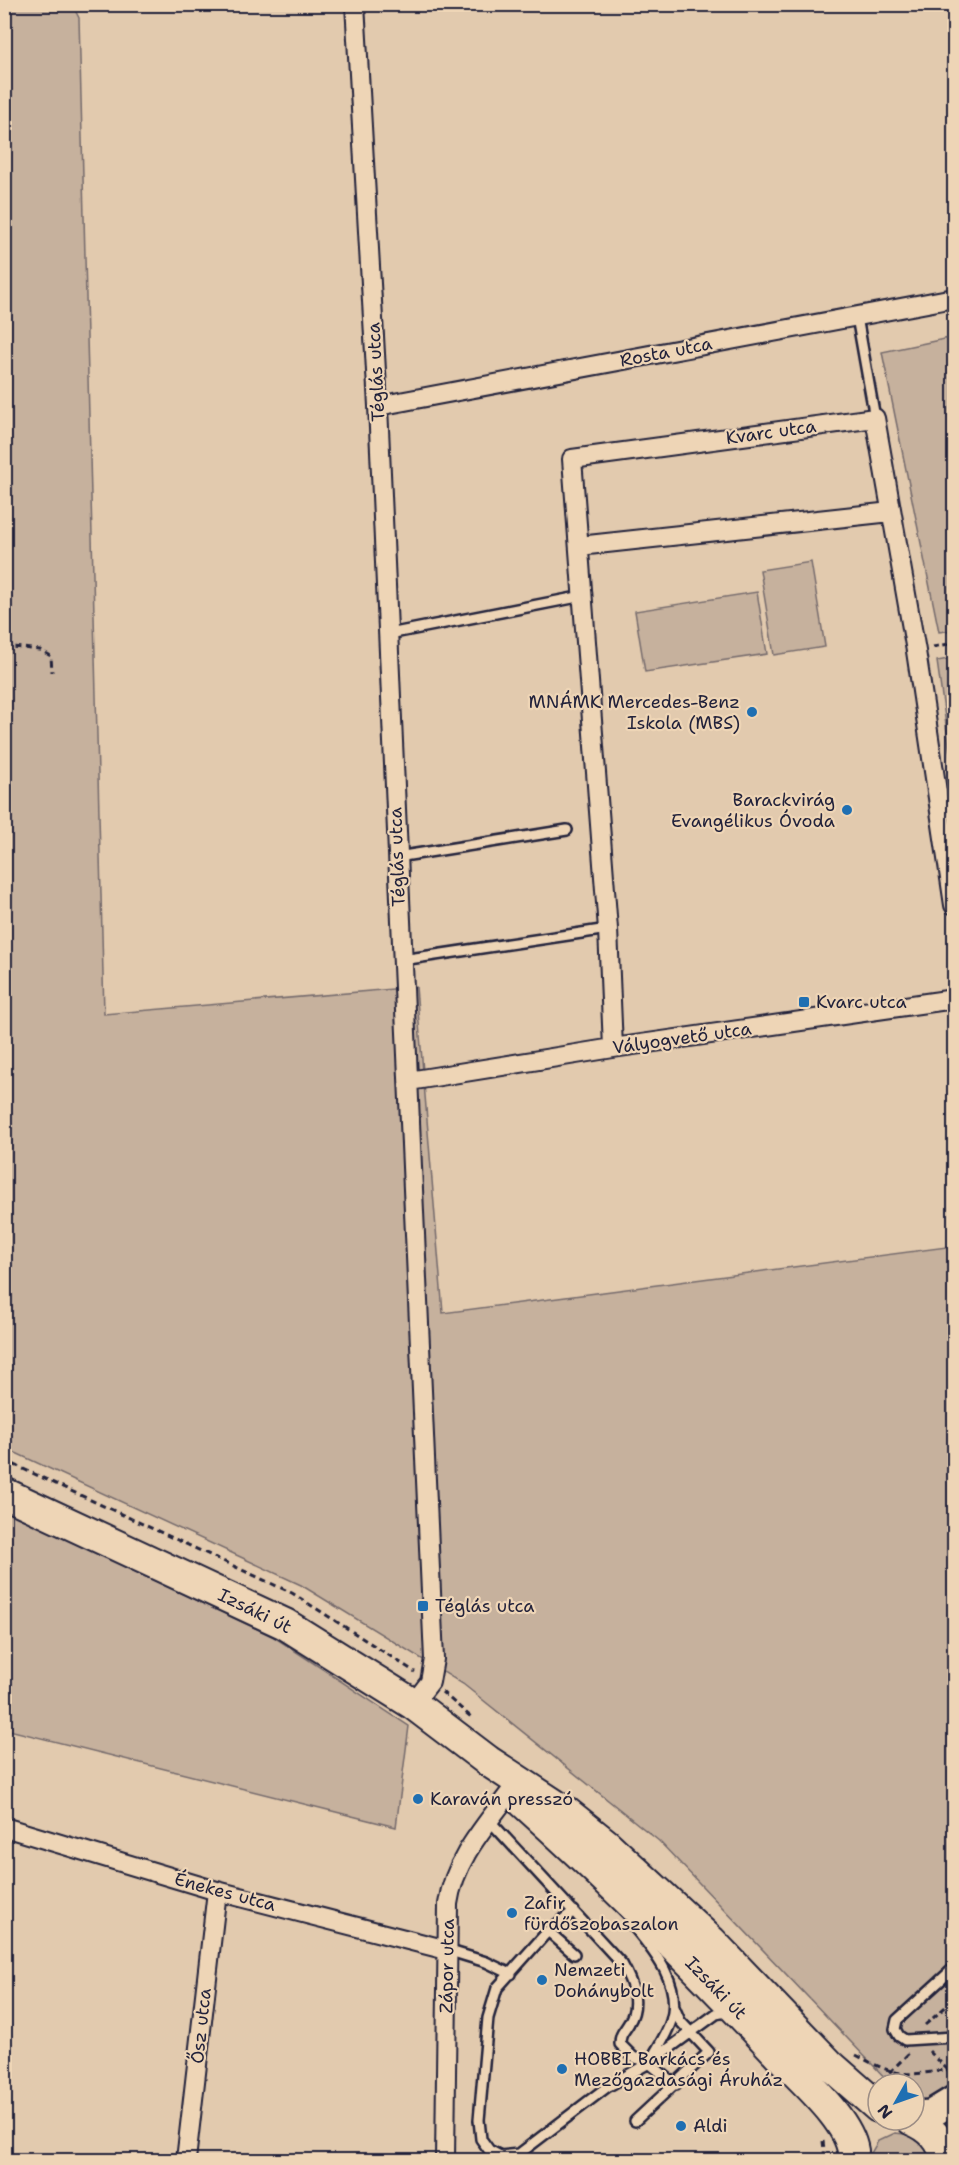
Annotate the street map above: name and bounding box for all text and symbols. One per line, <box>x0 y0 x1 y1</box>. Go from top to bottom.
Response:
street label: Téglás utca <box>361 322 391 422</box>
street label: Rosta utca <box>618 331 714 373</box>
street label: Kvarc utca <box>724 414 818 450</box>
place label: MNÁMK Mercedes-Benz Iskola (MBS) <box>529 690 740 735</box>
marker: MNÁMK Mercedes-Benz Iskola (MBS) <box>745 705 759 719</box>
place label: Barackvirág Evangélikus Óvoda <box>671 788 835 833</box>
marker: Barackvirág Evangélikus Óvoda <box>840 803 854 817</box>
street label: Téglás utca <box>383 807 411 907</box>
place label: Kvarc utca <box>816 990 907 1014</box>
marker: Kvarc utca <box>797 995 811 1009</box>
street label: Vályogvető utca <box>611 1016 753 1060</box>
street label: Izsáki út <box>214 1583 296 1639</box>
place label: Téglás utca <box>435 1594 534 1618</box>
marker: Téglás utca <box>416 1599 430 1613</box>
place label: Karaván presszó <box>430 1787 573 1811</box>
marker: Karaván presszó <box>411 1792 425 1806</box>
street label: Énekes utca <box>172 1867 278 1917</box>
place label: Zafir fürdőszobaszalon <box>524 1891 679 1936</box>
marker: Zafir fürdőszobaszalon <box>505 1906 519 1920</box>
street label: Zápor utca <box>434 1918 460 2014</box>
street label: Izsáki út <box>680 1951 752 2025</box>
place label: Nemzeti Dohánybolt <box>554 1958 655 2003</box>
marker: Nemzeti Dohánybolt <box>535 1973 549 1987</box>
street label: Ősz utca <box>185 1987 217 2065</box>
place label: HOBBI Barkács és Mezőgazdasági Áruház <box>574 2047 783 2092</box>
marker: HOBBI Barkács és Mezőgazdasági Áruház <box>555 2062 569 2076</box>
north arrow <box>866 2072 926 2132</box>
text: N <box>873 2100 897 2123</box>
place label: Aldi <box>693 2114 728 2138</box>
marker: Aldi <box>674 2119 688 2133</box>

